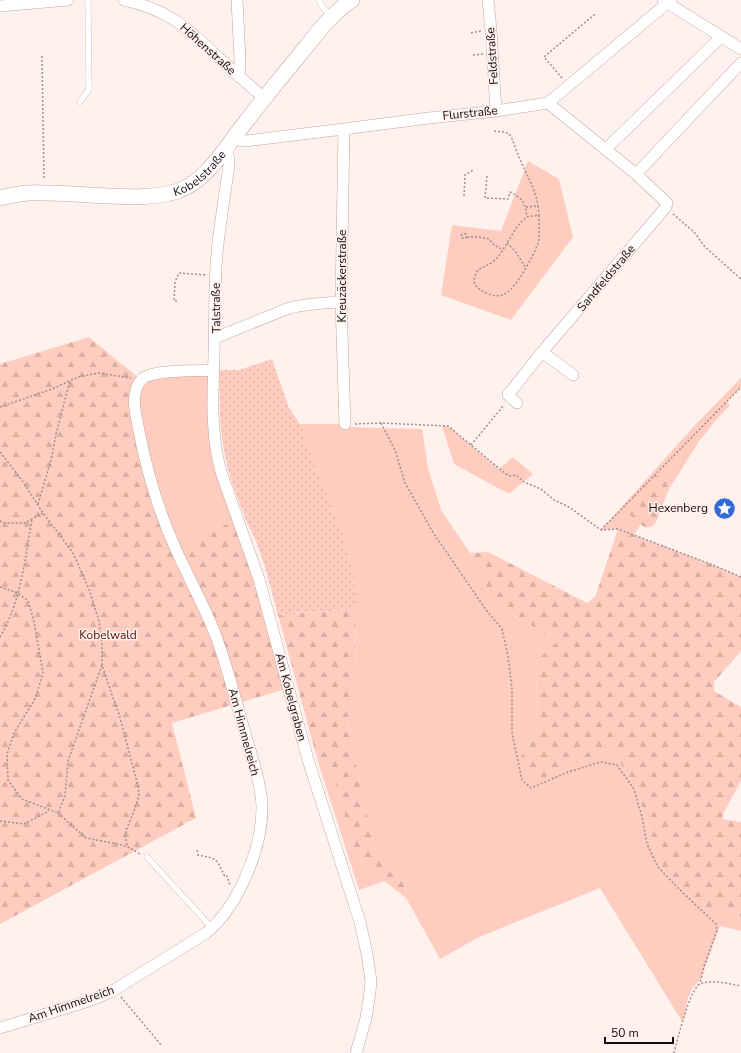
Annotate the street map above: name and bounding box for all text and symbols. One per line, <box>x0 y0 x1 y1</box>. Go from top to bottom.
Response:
street label: Höhenstraße <box>177 20 239 78</box>
street label: Feldstraße <box>482 27 502 85</box>
street label: Flurstraße <box>442 102 498 124</box>
street label: Kobelstraße <box>171 147 230 200</box>
street label: Kreuzäckerstraße <box>334 230 350 323</box>
street label: Sandfeldstraße <box>573 241 639 315</box>
street label: Talstraße <box>208 283 224 333</box>
place icon: Hexenberg <box>711 495 737 521</box>
place label: Hexenberg <box>649 500 708 516</box>
park label: Kobelwald <box>79 627 137 643</box>
street label: Am Kobelgraben <box>272 651 310 743</box>
street label: Am Himmelreich <box>225 686 263 778</box>
street label: Am Himmelreich <box>26 982 116 1026</box>
scale bar <box>605 1019 673 1045</box>
text: 50 m <box>611 1025 639 1041</box>

